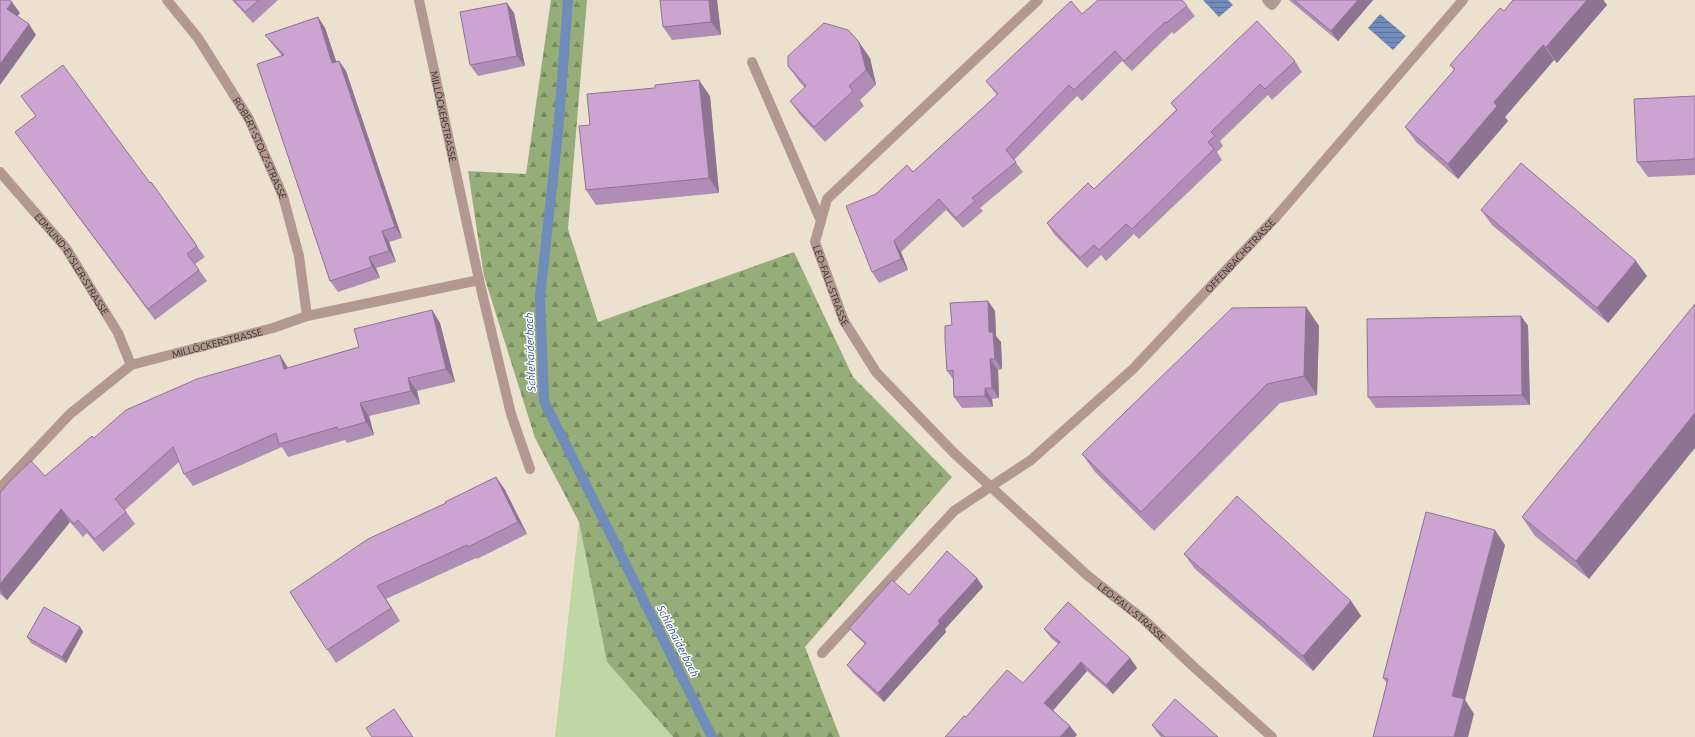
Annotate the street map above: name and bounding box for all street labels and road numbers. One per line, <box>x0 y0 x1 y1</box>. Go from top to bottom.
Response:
street label: MILLÖCKERSTRASSE <box>428 70 459 164</box>
street label: ROBERT-STOLZ-STRASSE <box>231 95 289 201</box>
street label: EDMUND-EYSLER-STRASSE <box>32 211 111 317</box>
street label: OFFENBACHSTRASSE <box>1203 216 1278 295</box>
street label: LEO-FALL-STRASSE <box>811 244 851 329</box>
street label: MILLÖCKERSTRASSE <box>171 326 264 360</box>
street label: LEO-FALL-STRASSE <box>1095 581 1168 644</box>

